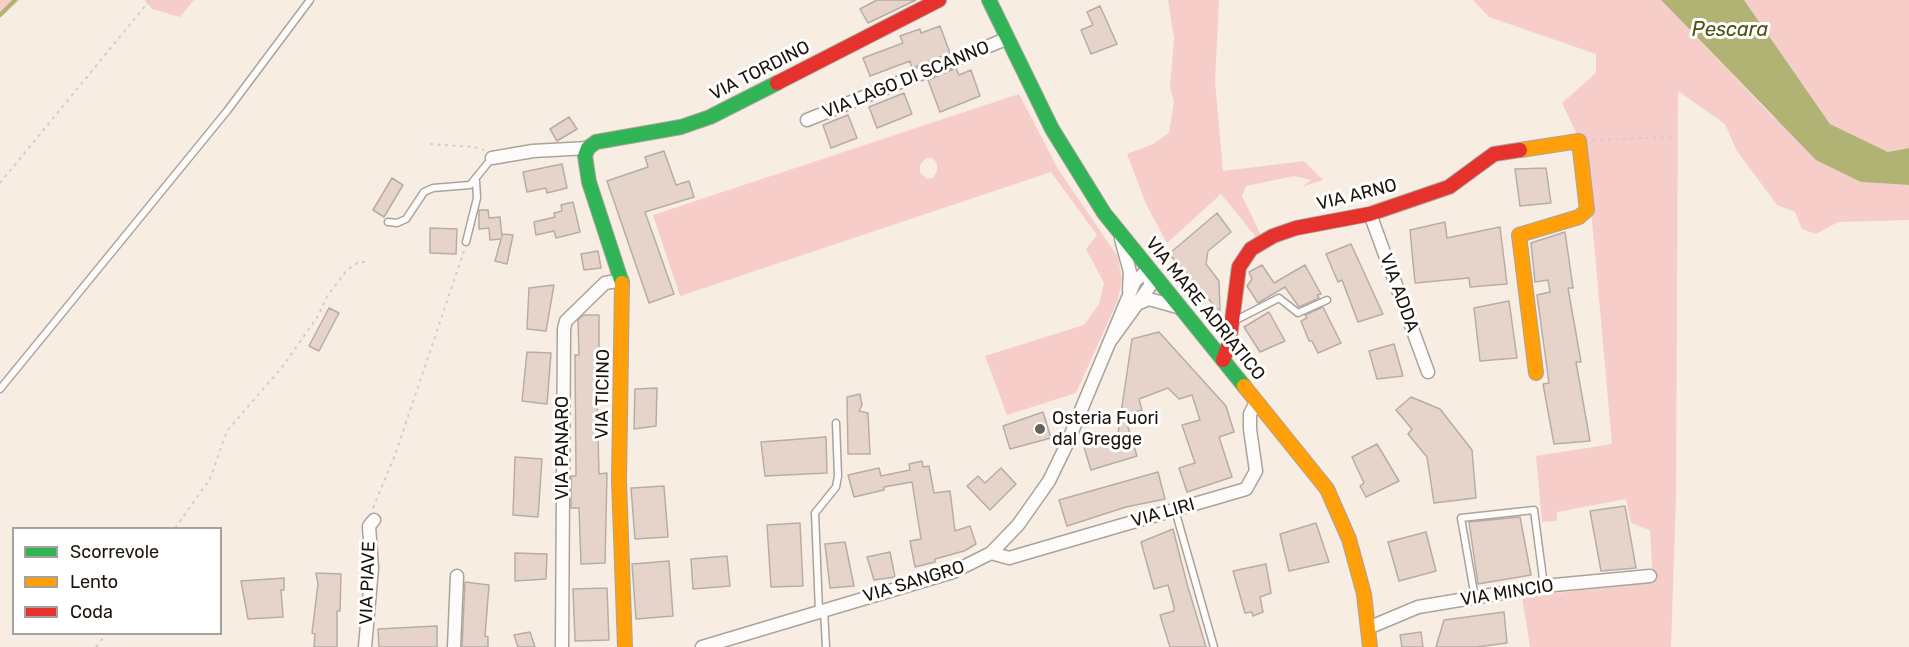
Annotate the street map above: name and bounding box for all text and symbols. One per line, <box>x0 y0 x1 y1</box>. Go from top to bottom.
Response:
water label: Pescara <box>1692 18 1768 42</box>
street label: VIA TORDINO <box>706 37 814 105</box>
street label: VIA LAGO DI SCANNO <box>819 37 993 123</box>
street label: VIA ARNO <box>1315 175 1399 215</box>
street label: VIA MARE ADRIATICO <box>1141 233 1269 385</box>
street label: VIA ADDA <box>1375 251 1423 335</box>
street label: VIA TICINO <box>591 349 615 439</box>
street label: VIA PANARO <box>552 396 574 500</box>
place label: Osteria Fuori dal Gregge <box>1052 408 1159 450</box>
marker: Osteria Fuori dal Gregge <box>1033 422 1047 436</box>
street label: VIA LIRI <box>1129 494 1197 532</box>
legend <box>12 527 222 635</box>
text: Scorrevole <box>70 541 159 563</box>
street label: VIA PIAVE <box>356 541 380 625</box>
street label: VIA SANGRO <box>861 556 967 608</box>
text: Lento <box>70 571 118 593</box>
street label: VIA MINCIO <box>1459 575 1555 611</box>
text: Coda <box>70 601 113 623</box>

